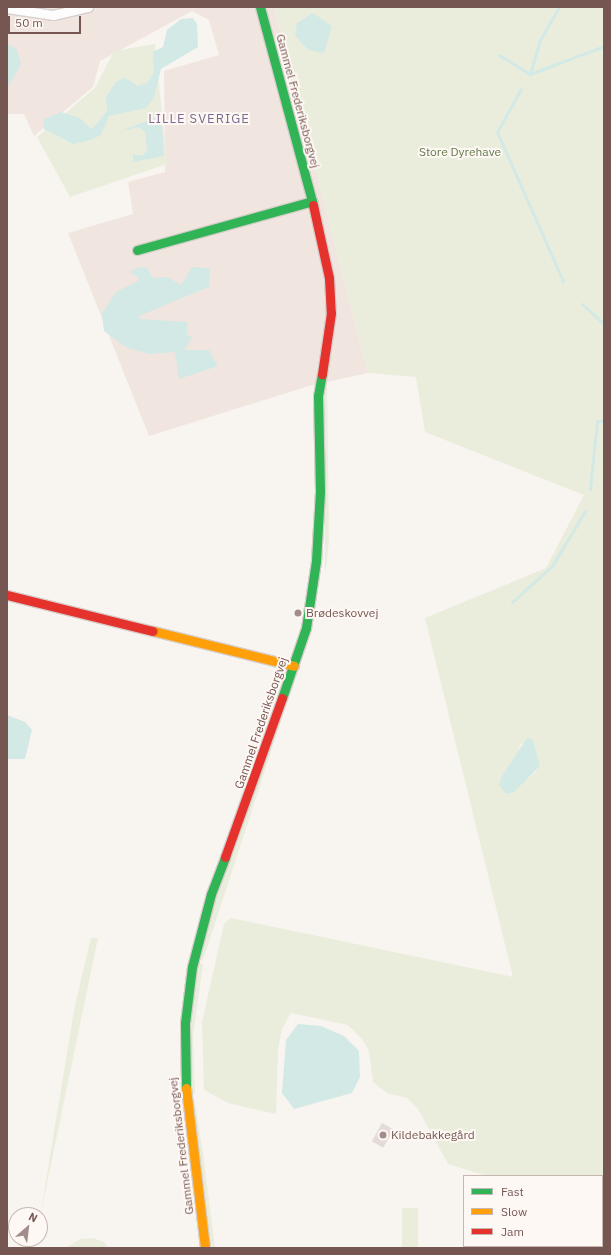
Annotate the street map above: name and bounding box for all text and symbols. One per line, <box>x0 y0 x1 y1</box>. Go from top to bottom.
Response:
scale bar <box>10 8 83 34</box>
text: 50 m <box>15 15 43 30</box>
street label: Gammel Frederiksborgvej <box>273 32 323 170</box>
district label: LILLE SVERIGE <box>148 111 250 127</box>
park label: Store Dyrehave <box>419 145 501 159</box>
place label: Brødeskovvej <box>306 606 378 620</box>
marker: Brødeskovvej <box>293 608 303 618</box>
street label: Gammel Frederiksborgvej <box>232 655 290 791</box>
street label: Gammel Frederiksborgvej <box>165 1076 197 1216</box>
place label: Kildebakkegård <box>391 1128 475 1142</box>
marker: Kildebakkegård <box>378 1130 388 1140</box>
legend <box>463 1175 603 1247</box>
text: Fast <box>501 1184 524 1199</box>
text: Slow <box>501 1204 527 1219</box>
north arrow <box>8 1207 48 1247</box>
text: N <box>26 1209 40 1225</box>
text: Jam <box>501 1224 524 1239</box>

